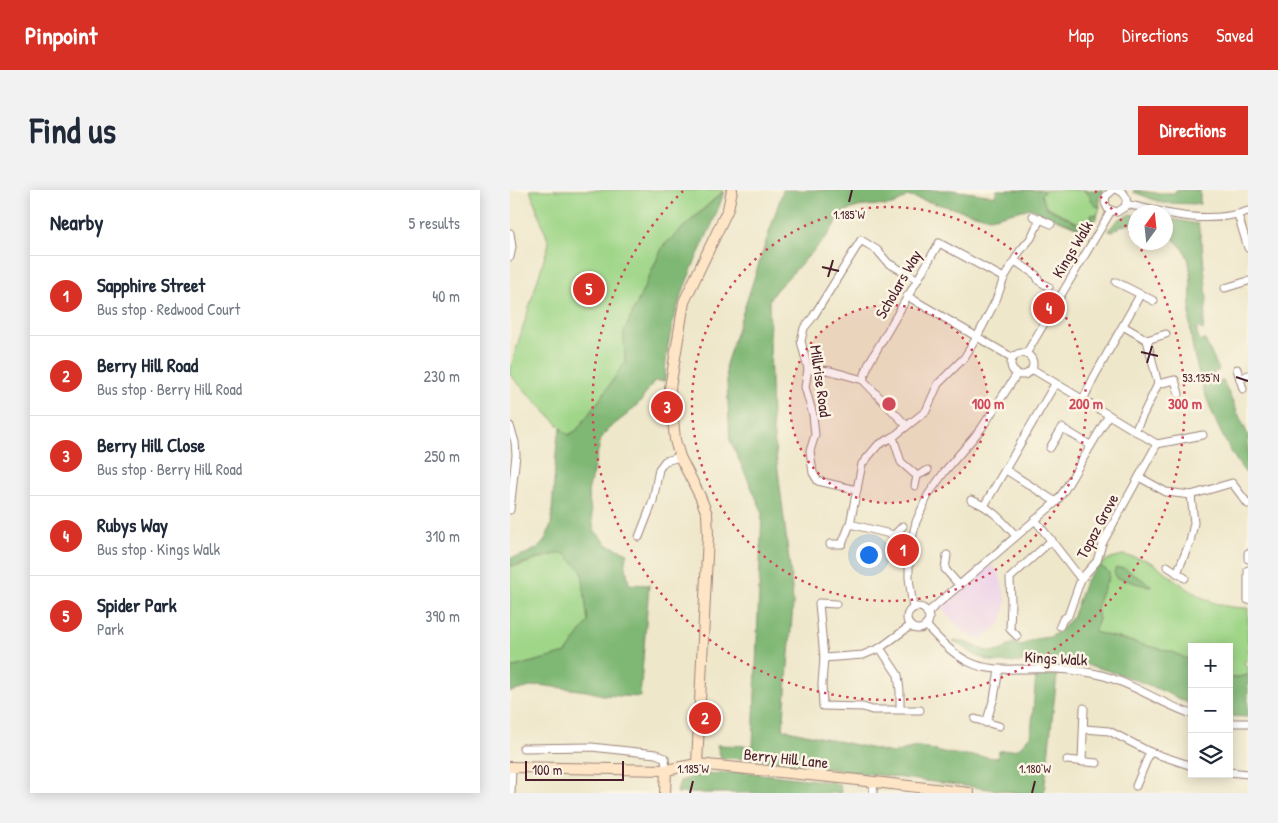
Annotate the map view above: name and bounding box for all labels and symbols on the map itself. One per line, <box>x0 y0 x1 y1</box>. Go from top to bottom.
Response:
north arrow <box>1128 205 1173 250</box>
text: 1.185°W <box>833 206 865 223</box>
street label: Kings Walk <box>1046 216 1098 282</box>
street label: Scholars Way <box>869 245 927 322</box>
pin: 5 <box>573 270 605 308</box>
pin: 4 <box>1033 289 1065 327</box>
street label: Millrise Road <box>805 344 837 418</box>
text: 53.135°N <box>1183 369 1220 386</box>
pin: 3 <box>651 388 683 426</box>
text: 100 m <box>972 393 1004 414</box>
text: 200 m <box>1069 393 1103 414</box>
text: 300 m <box>1168 393 1202 414</box>
centre of rings <box>880 395 898 413</box>
street label: Topaz Grove <box>1071 489 1124 562</box>
pin: 1 <box>887 531 919 569</box>
your location <box>856 542 882 568</box>
street label: Kings Walk <box>1024 645 1088 671</box>
pin: 2 <box>689 699 721 737</box>
street label: Berry Hill Lane <box>743 743 830 773</box>
scale bar <box>525 758 624 781</box>
text: 1.185°W <box>677 760 709 777</box>
text: 1.180°W <box>1019 760 1052 777</box>

